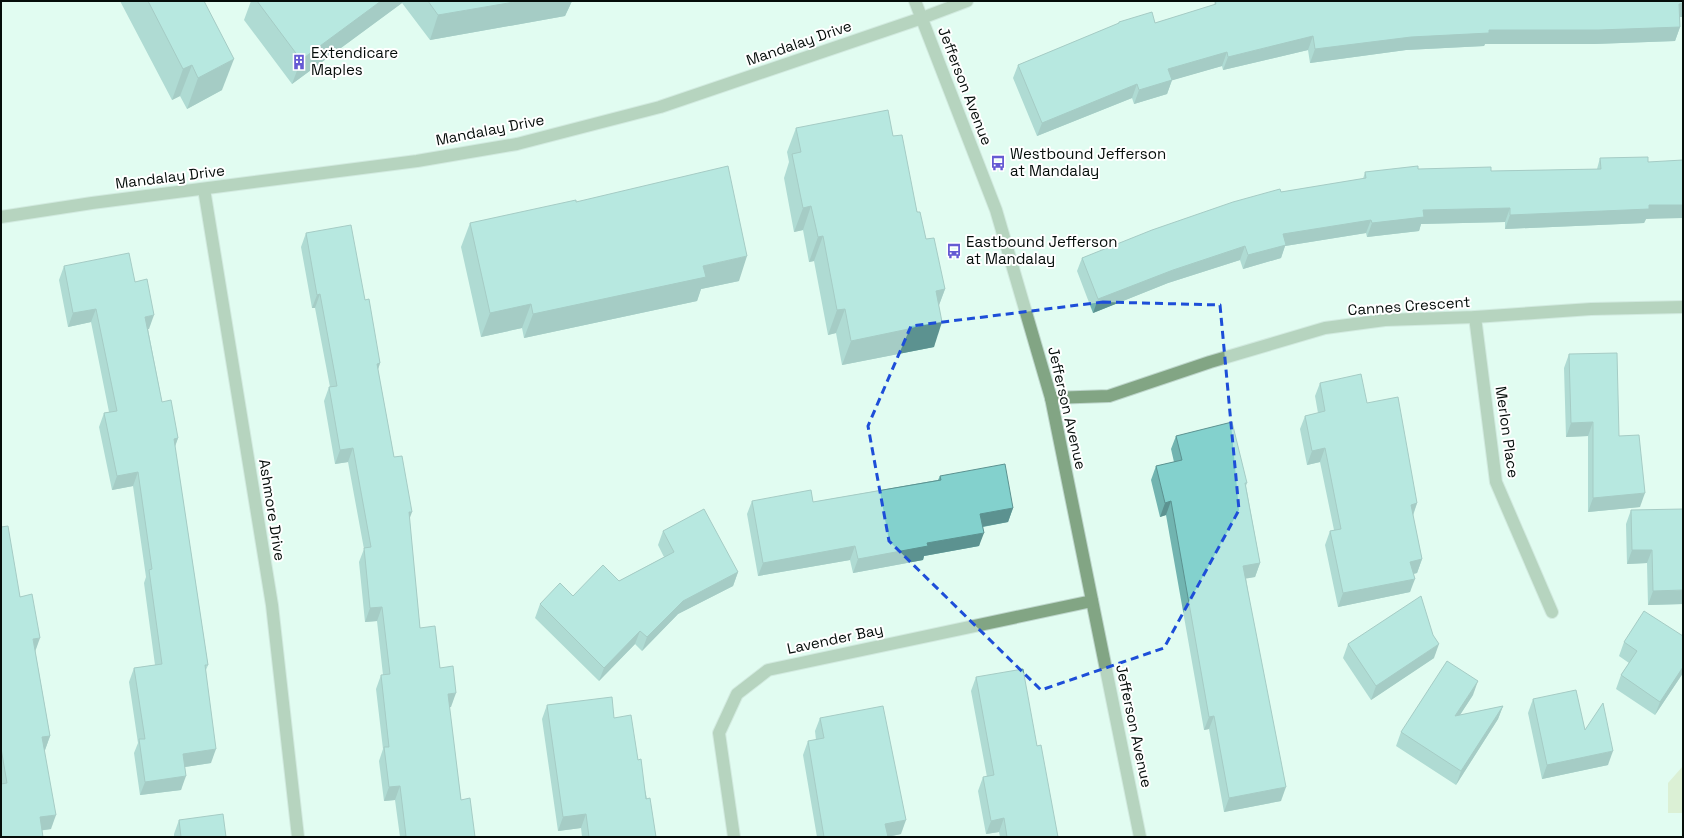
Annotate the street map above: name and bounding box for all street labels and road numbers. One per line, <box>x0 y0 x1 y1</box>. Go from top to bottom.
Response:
street label: Mandalay Drive <box>744 16 854 69</box>
street label: Jefferson Avenue <box>934 24 997 148</box>
street label: Mandalay Drive <box>434 110 546 149</box>
street label: Mandalay Drive <box>114 160 226 193</box>
street label: Cannes Crescent <box>1347 292 1471 319</box>
street label: Jefferson Avenue <box>1044 345 1091 471</box>
street label: Merlon Place <box>1492 385 1523 479</box>
street label: Ashmore Drive <box>255 458 290 562</box>
street label: Lavender Bay <box>785 619 885 658</box>
street label: Jefferson Avenue <box>1112 663 1157 789</box>

